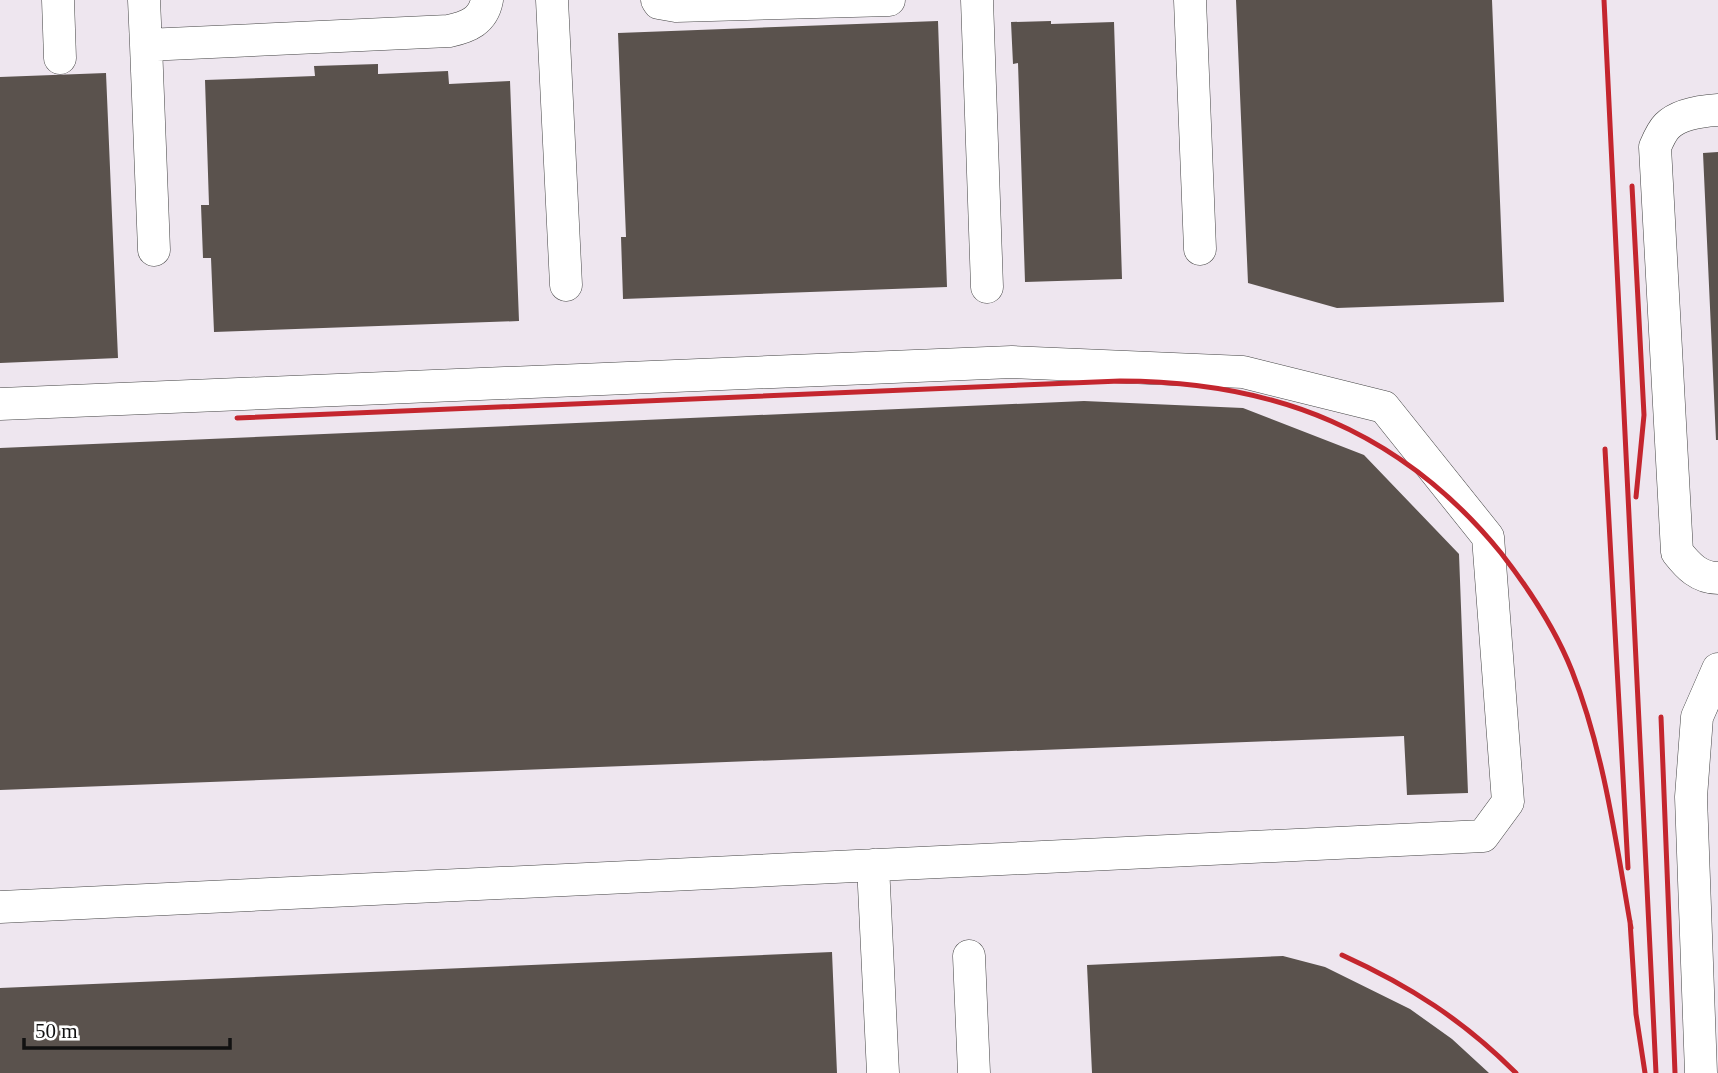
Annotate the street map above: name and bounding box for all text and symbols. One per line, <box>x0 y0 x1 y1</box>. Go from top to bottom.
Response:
scale bar <box>24 1006 231 1050</box>
text: 50 m <box>35 1019 78 1043</box>

